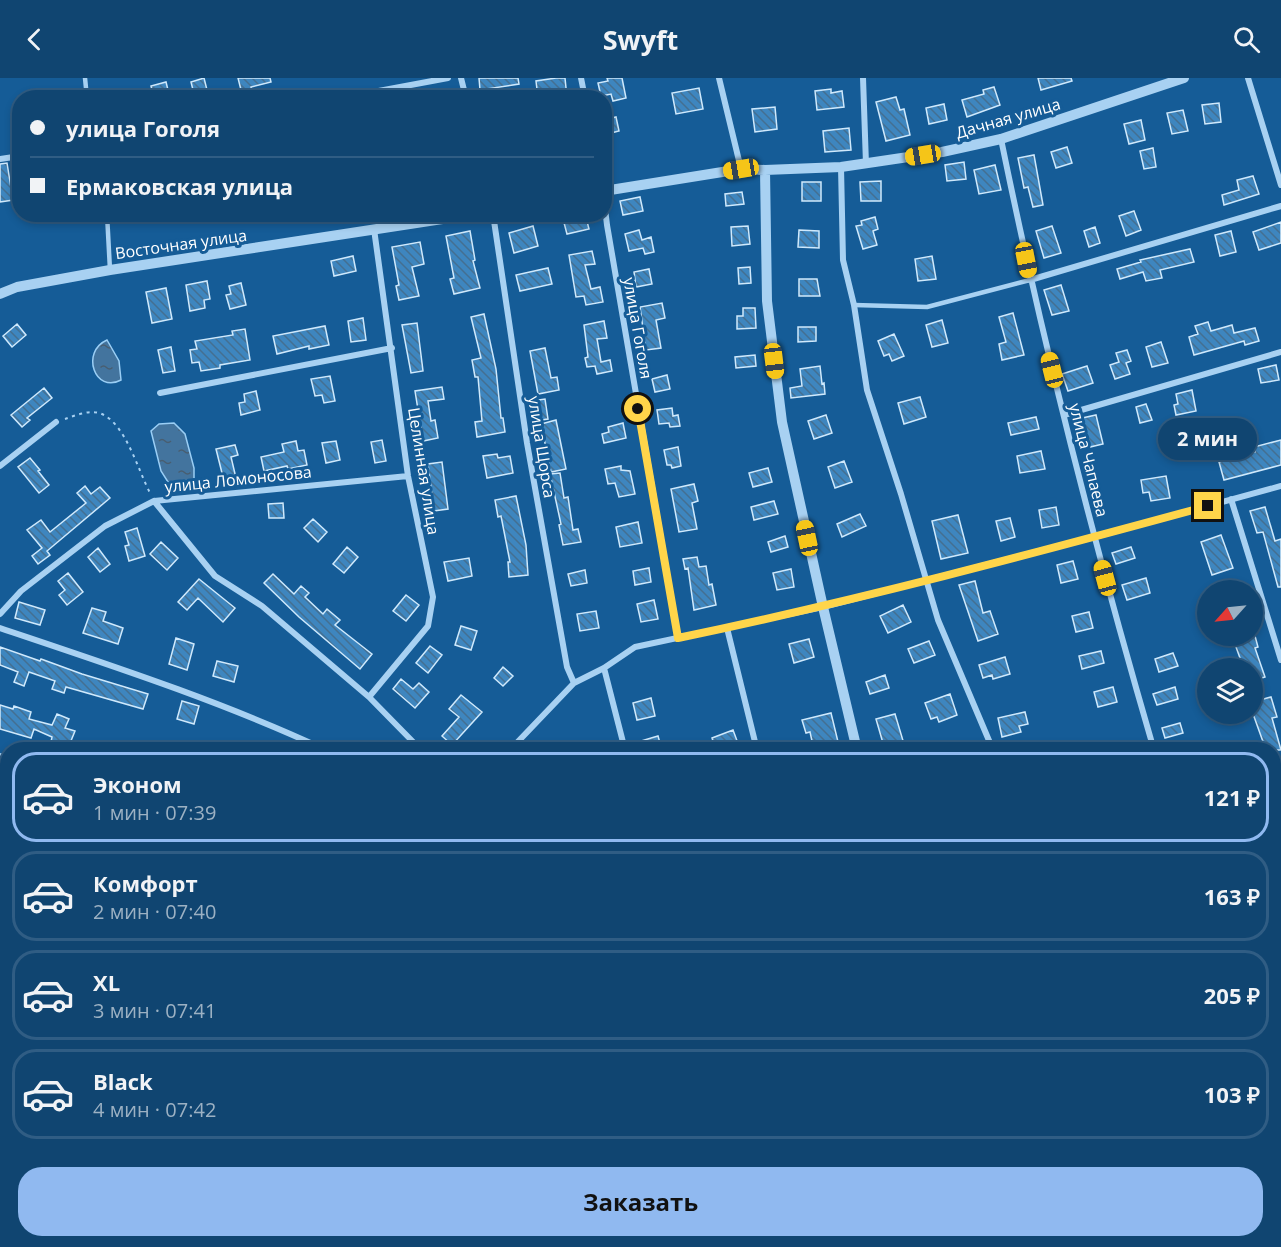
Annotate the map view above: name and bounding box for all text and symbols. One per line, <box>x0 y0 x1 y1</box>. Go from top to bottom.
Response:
text: Swyft <box>603 21 678 58</box>
icon: back <box>18 23 51 56</box>
icon: search <box>1230 23 1263 56</box>
street label: Дачная улица <box>953 93 1063 143</box>
text: улица Гоголя <box>66 113 220 143</box>
car <box>904 143 942 167</box>
car <box>722 157 760 181</box>
text: Ермаковская улица <box>66 171 293 201</box>
street label: Восточная улица <box>114 224 248 264</box>
car <box>1014 241 1038 279</box>
street label: улица Гоголя <box>618 275 658 381</box>
car <box>763 342 785 380</box>
car <box>1039 350 1065 390</box>
street label: улица Щорса <box>523 394 561 500</box>
route start <box>624 395 651 422</box>
street label: улица Чапаева <box>1064 401 1114 519</box>
street label: Целинная улица <box>403 406 445 536</box>
callout: 2 мин <box>1158 419 1258 461</box>
text: 2 мин <box>1177 425 1238 452</box>
street label: улица Ломоносова <box>163 460 313 498</box>
route end <box>1194 492 1221 519</box>
car <box>794 519 820 557</box>
car <box>1092 558 1118 598</box>
north arrow <box>1197 580 1263 646</box>
map controls <box>1197 580 1263 724</box>
button: layers <box>1197 658 1263 724</box>
text: Эконом <box>93 769 182 799</box>
icon: car <box>21 770 75 824</box>
text: 121 ₽ <box>1204 782 1260 812</box>
text: 1 мин · 07:39 <box>93 799 216 826</box>
text: Комфорт <box>93 868 198 898</box>
icon: car <box>21 869 75 923</box>
text: 163 ₽ <box>1204 881 1260 911</box>
text: 2 мин · 07:40 <box>93 898 216 925</box>
text: XL <box>93 967 120 997</box>
icon: car <box>21 968 75 1022</box>
text: 205 ₽ <box>1204 980 1260 1010</box>
text: 3 мин · 07:41 <box>93 997 216 1024</box>
text: Black <box>93 1066 153 1096</box>
icon: car <box>21 1067 75 1121</box>
text: 103 ₽ <box>1204 1079 1260 1109</box>
text: 4 мин · 07:42 <box>93 1096 216 1123</box>
button: Заказать <box>18 1167 1263 1236</box>

